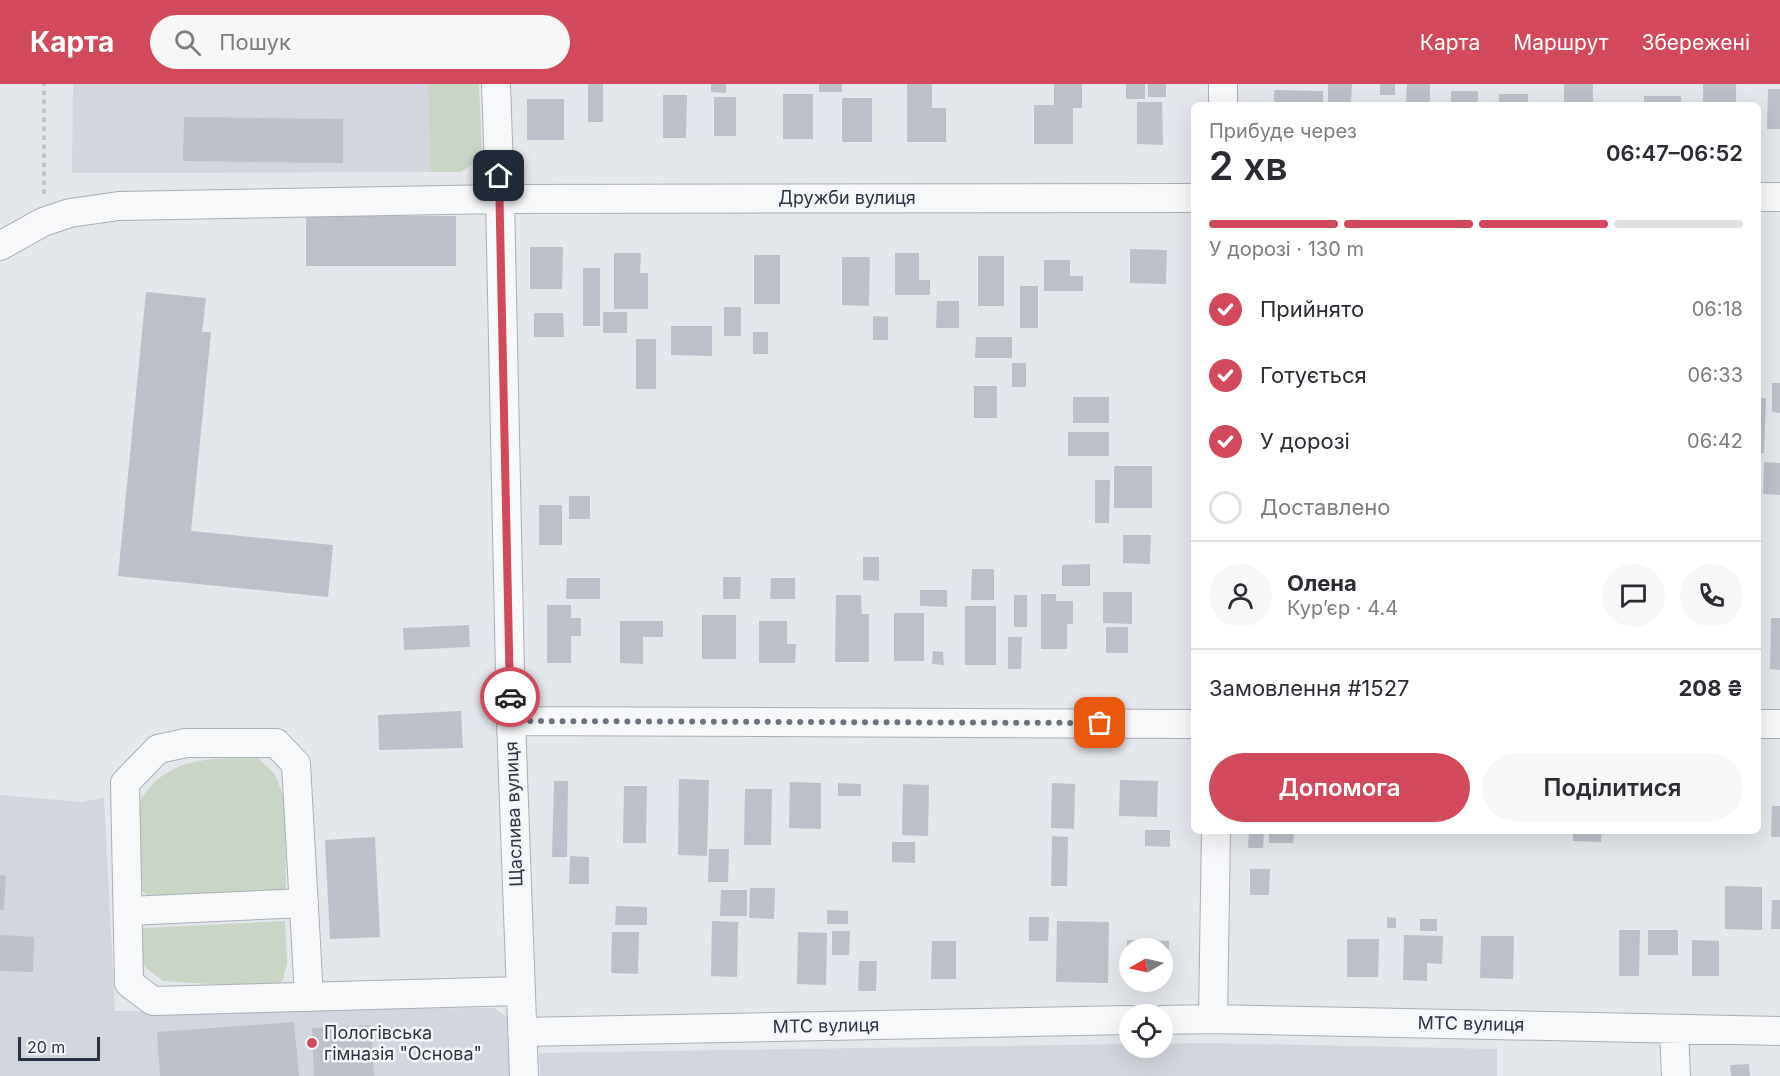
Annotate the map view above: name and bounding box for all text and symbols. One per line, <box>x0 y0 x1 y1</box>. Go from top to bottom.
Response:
search box <box>150 15 570 69</box>
text: Карта <box>30 25 114 59</box>
icon: search <box>171 26 204 59</box>
text: Пошук <box>219 29 291 55</box>
text: Карта <box>1420 30 1480 55</box>
text: Маршрут <box>1513 30 1608 55</box>
text: Збережені <box>1641 30 1750 55</box>
text: Прибуде через <box>1209 119 1357 143</box>
text: 06:47–06:52 <box>1606 140 1743 166</box>
text: 2 хв <box>1209 142 1288 189</box>
pin <box>473 150 524 201</box>
icon: home <box>482 159 515 192</box>
street label: Дружби вулиця <box>778 187 916 208</box>
text: У дорозі · 130 m <box>1209 237 1364 261</box>
icon: check <box>1209 293 1242 326</box>
text: Прийнято <box>1260 296 1364 322</box>
text: 06:18 <box>1692 297 1743 321</box>
icon: check <box>1209 359 1242 392</box>
text: Готується <box>1260 362 1367 388</box>
text: 06:33 <box>1688 363 1743 387</box>
icon: check <box>1209 425 1242 458</box>
text: У дорозі <box>1260 428 1350 454</box>
text: 06:42 <box>1687 429 1743 453</box>
text: Доставлено <box>1260 494 1391 520</box>
button: person <box>1209 564 1272 627</box>
button: chat <box>1602 564 1665 627</box>
button: phone <box>1680 564 1743 627</box>
text: Олена <box>1287 570 1357 596</box>
text: Кур’єр · 4.4 <box>1287 596 1398 620</box>
courier <box>480 667 540 727</box>
text: Замовлення #1527 <box>1209 675 1410 701</box>
text: 208 ₴ <box>1679 675 1743 701</box>
icon: car <box>494 681 527 714</box>
pin <box>1074 697 1125 748</box>
icon: bag <box>1083 706 1116 739</box>
street label: Щаслива вулиця <box>500 741 527 887</box>
button: Допомога <box>1209 753 1470 822</box>
button: Поділитися <box>1482 753 1743 822</box>
north arrow <box>1119 938 1173 992</box>
map controls <box>1119 938 1173 1058</box>
button: locate <box>1119 1004 1173 1058</box>
street label: МТС вулиця <box>1417 1012 1525 1035</box>
street label: МТС вулиця <box>772 1014 880 1037</box>
place label: Пологівська гімназія "Основа" <box>324 1022 482 1064</box>
scale bar <box>18 1034 100 1062</box>
marker: Пологівська гімназія "Основа" <box>305 1036 319 1050</box>
text: 20 m <box>27 1037 65 1057</box>

